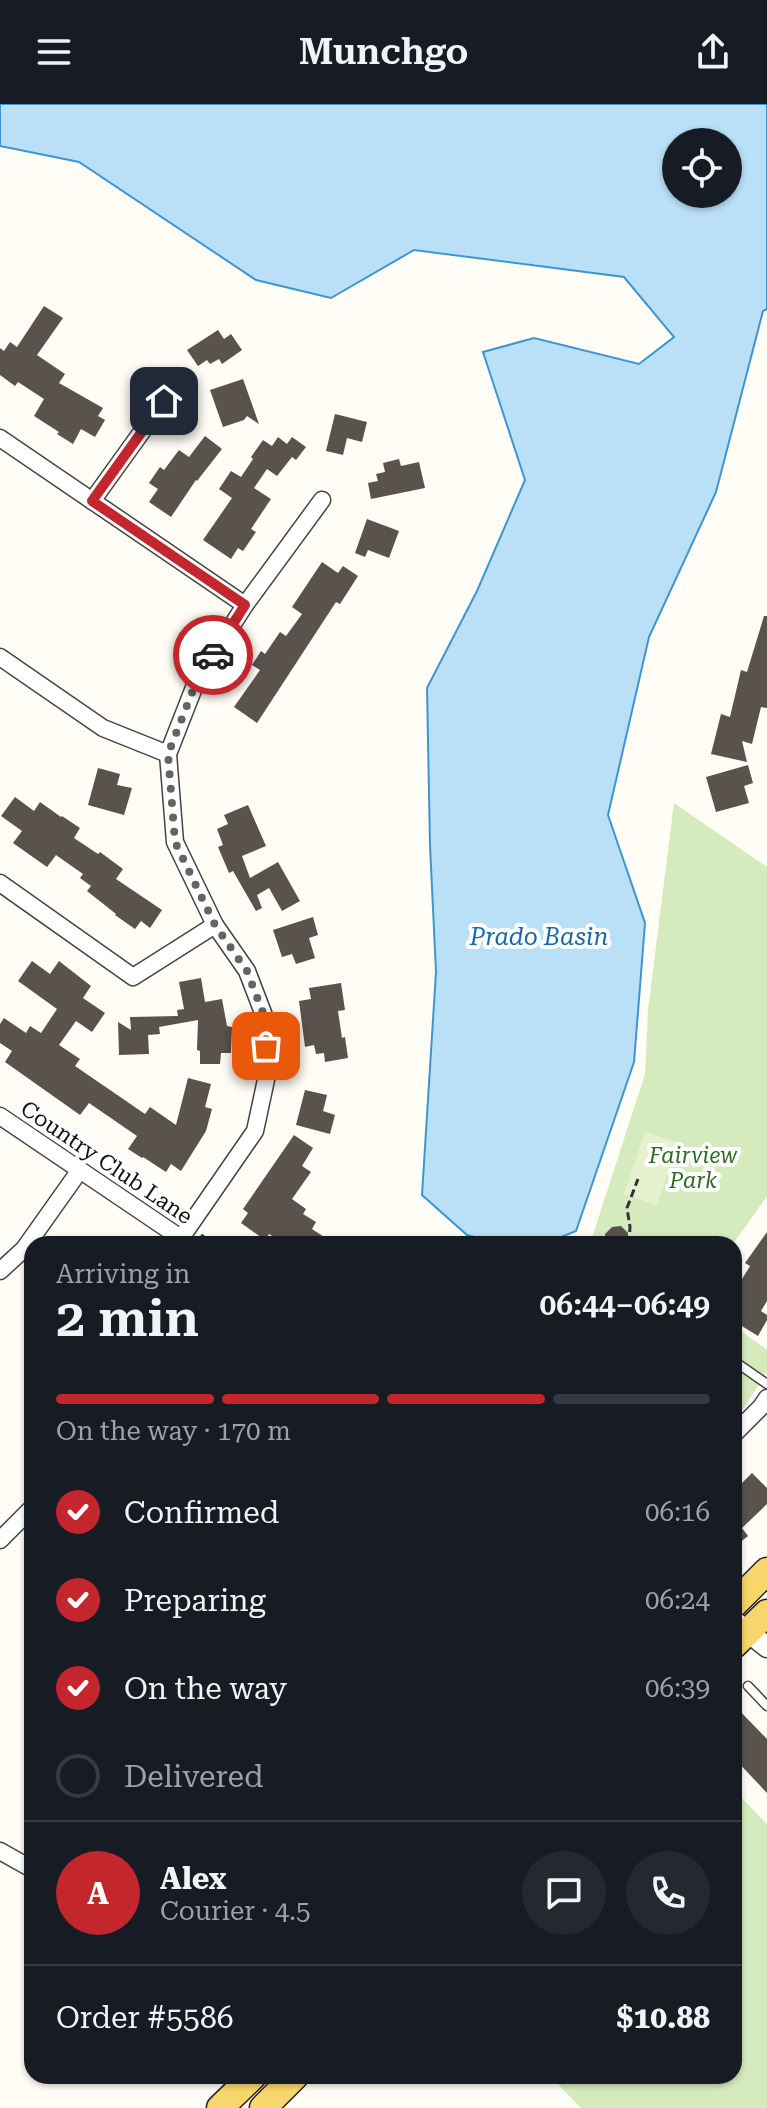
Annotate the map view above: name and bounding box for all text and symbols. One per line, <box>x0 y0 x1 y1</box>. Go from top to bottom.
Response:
icon: menu <box>32 30 76 74</box>
icon: share <box>691 30 735 74</box>
text: Munchgo <box>299 31 468 73</box>
map controls <box>662 128 742 208</box>
button: locate <box>662 128 742 208</box>
pin <box>130 367 198 435</box>
icon: home <box>142 379 186 423</box>
courier <box>173 615 253 695</box>
icon: car <box>191 633 235 677</box>
water label: Prado Basin <box>469 923 608 951</box>
pin <box>232 1012 300 1080</box>
icon: bag <box>244 1024 288 1068</box>
street label: Country Club Lane <box>16 1096 197 1229</box>
park label: Fairview Park <box>648 1143 737 1193</box>
text: Arriving in <box>56 1259 190 1289</box>
text: 06:44–06:49 <box>540 1287 710 1322</box>
text: 2 min <box>56 1288 199 1349</box>
text: On the way · 170 m <box>56 1416 291 1446</box>
icon: check <box>56 1490 100 1534</box>
text: Confirmed <box>124 1495 279 1530</box>
text: 06:16 <box>645 1497 710 1527</box>
icon: check <box>56 1578 100 1622</box>
text: Preparing <box>124 1583 266 1618</box>
text: 06:24 <box>645 1585 710 1615</box>
icon: check <box>56 1666 100 1710</box>
text: On the way <box>124 1671 287 1706</box>
text: 06:39 <box>645 1673 710 1703</box>
text: Delivered <box>124 1759 263 1794</box>
button: chat <box>522 1851 606 1935</box>
button: phone <box>626 1851 710 1935</box>
text: Alex <box>160 1861 227 1896</box>
text: A <box>87 1876 109 1911</box>
text: Courier · 4.5 <box>160 1896 310 1926</box>
text: Order #5586 <box>56 2000 234 2035</box>
text: $10.88 <box>617 2000 710 2035</box>

